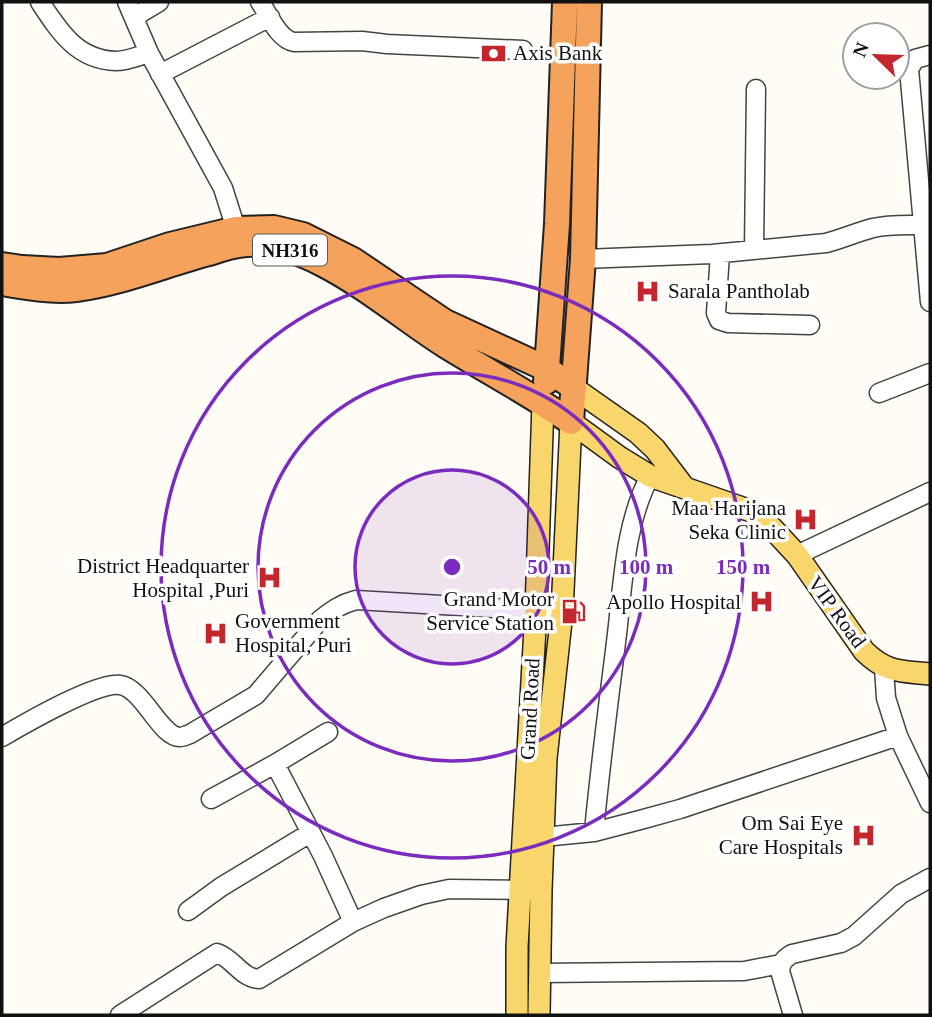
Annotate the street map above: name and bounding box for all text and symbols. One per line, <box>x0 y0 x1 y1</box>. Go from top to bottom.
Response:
north arrow <box>841 21 911 91</box>
bank icon: Axis Bank <box>479 39 507 67</box>
text: N <box>848 39 873 60</box>
place label: Axis Bank <box>513 41 603 65</box>
road number: NH316 <box>253 234 327 266</box>
hospital icon: Sarala Pantholab <box>634 277 662 305</box>
place label: Sarala Pantholab <box>668 279 810 303</box>
place label: Maa Harijana Seka Clinic <box>671 496 787 544</box>
hospital icon: Maa Harijana Seka Clinic <box>792 506 820 534</box>
place label: District Headquarter Hospital ,Puri <box>77 554 249 602</box>
centre of rings <box>440 555 464 579</box>
text: 50 m <box>527 555 571 579</box>
text: 100 m <box>619 555 674 579</box>
text: 150 m <box>716 555 771 579</box>
hospital icon: District Headquarter Hospital ,Puri <box>255 564 283 592</box>
street label: VIP Road <box>803 572 871 653</box>
place label: Grand Motor Service Station <box>426 587 554 635</box>
hospital icon: Apollo Hospital <box>747 588 775 616</box>
place label: Apollo Hospital <box>606 590 741 614</box>
fuel station icon: Grand Motor Service Station <box>560 597 588 625</box>
place label: Government Hospital, Puri <box>235 609 352 657</box>
hospital icon: Government Hospital, Puri <box>201 619 229 647</box>
street label: Grand Road <box>515 657 545 761</box>
place label: Om Sai Eye Care Hospitals <box>719 811 843 859</box>
hospital icon: Om Sai Eye Care Hospitals <box>849 821 877 849</box>

